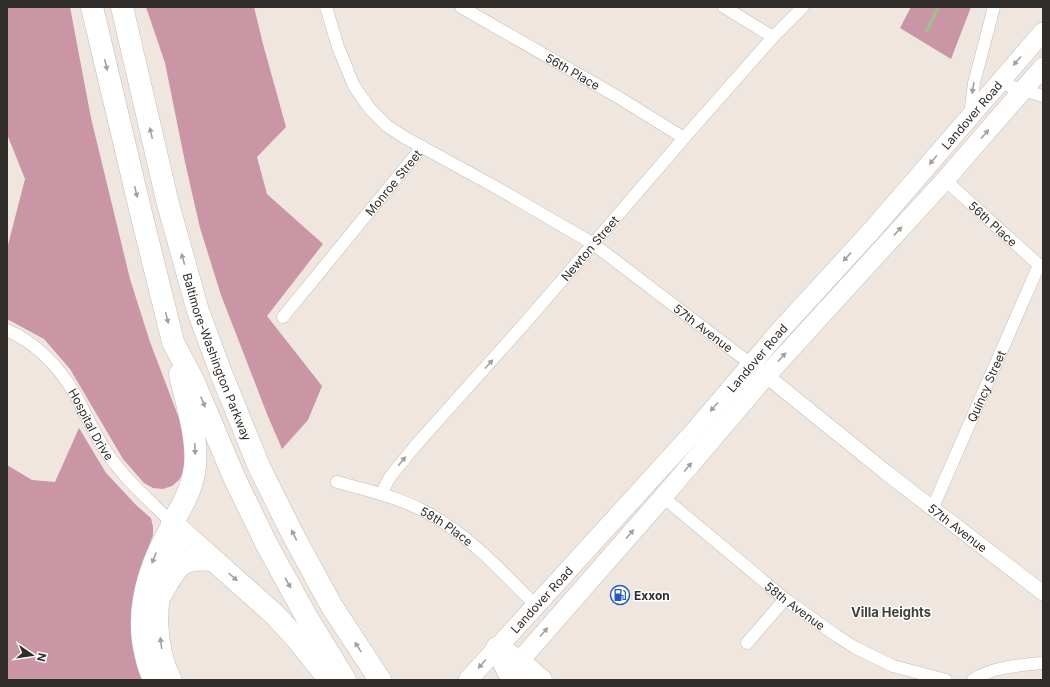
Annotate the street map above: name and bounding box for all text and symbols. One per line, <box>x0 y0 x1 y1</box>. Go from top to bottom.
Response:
street label: 56th Place <box>543 50 603 93</box>
one-way arrow <box>1013 56 1022 66</box>
one-way arrow <box>104 59 110 71</box>
street label: Landover Road <box>938 78 1005 152</box>
one-way arrow <box>970 82 976 94</box>
one-way arrow <box>148 126 154 139</box>
one-way arrow <box>980 128 989 139</box>
street label: Monroe Street <box>362 146 425 218</box>
one-way arrow <box>928 155 937 165</box>
one-way arrow <box>133 186 139 198</box>
street label: 56th Place <box>966 198 1021 249</box>
street label: Newton Street <box>557 212 622 284</box>
one-way arrow <box>894 226 903 236</box>
one-way arrow <box>180 252 186 264</box>
one-way arrow <box>842 252 851 262</box>
street label: Baltimore-Washington Parkway <box>180 271 255 443</box>
street label: 57th Avenue <box>671 300 736 355</box>
one-way arrow <box>165 312 171 324</box>
street label: Landover Road <box>724 320 790 395</box>
street label: Quincy Street <box>964 348 1008 424</box>
one-way arrow <box>777 353 786 362</box>
one-way arrow <box>484 359 493 369</box>
street label: Hospital Drive <box>66 385 117 463</box>
one-way arrow <box>200 396 206 408</box>
one-way arrow <box>710 402 719 413</box>
one-way arrow <box>191 443 198 455</box>
one-way arrow <box>398 456 407 466</box>
one-way arrow <box>684 461 693 472</box>
street label: 57th Avenue <box>925 500 990 555</box>
street label: 58th Place <box>418 503 476 549</box>
one-way arrow <box>290 529 297 540</box>
one-way arrow <box>625 529 634 539</box>
one-way arrow <box>151 552 157 564</box>
street label: Landover Road <box>507 563 576 636</box>
one-way arrow <box>227 572 238 581</box>
one-way arrow <box>285 577 291 589</box>
street label: 58th Avenue <box>762 578 828 633</box>
fuel station icon: Exxon <box>609 584 631 606</box>
place label: Exxon <box>634 588 670 603</box>
district label: Villa Heights <box>851 604 931 620</box>
one-way arrow <box>540 627 549 637</box>
north arrow <box>12 635 52 675</box>
one-way arrow <box>158 637 164 649</box>
one-way arrow <box>354 642 362 653</box>
text: N <box>34 652 50 663</box>
one-way arrow <box>477 659 487 669</box>

